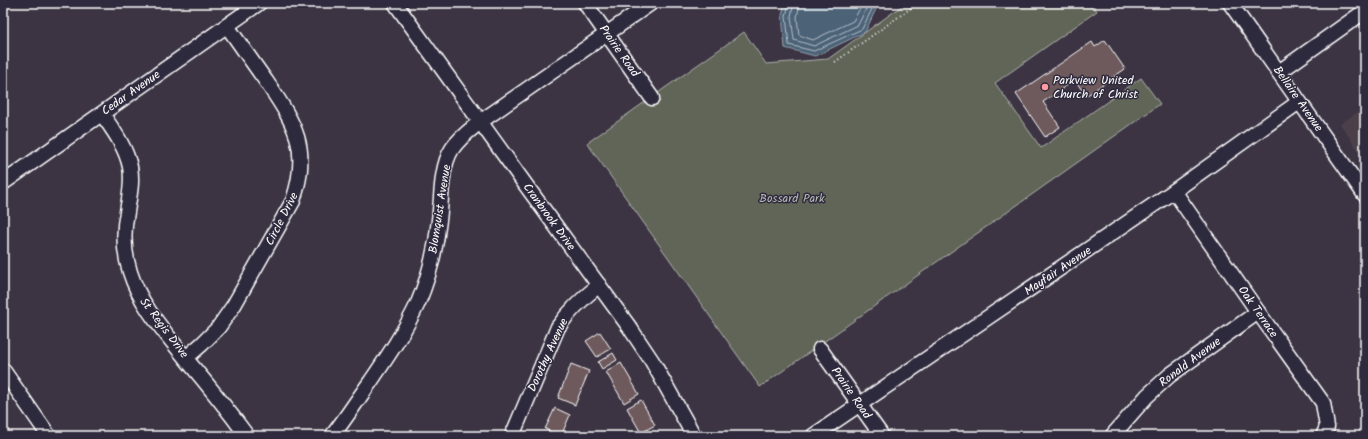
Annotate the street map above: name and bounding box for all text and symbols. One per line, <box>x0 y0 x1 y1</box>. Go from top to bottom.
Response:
street label: Prairie Road <box>594 21 645 82</box>
street label: Bellaire Avenue <box>1268 62 1328 136</box>
street label: Cedar Avenue <box>98 65 165 120</box>
place label: Parkview United Church of Christ <box>1053 71 1138 104</box>
marker: Parkview United Church of Christ <box>1040 82 1050 92</box>
street label: Blomquist Avenue <box>424 163 456 255</box>
street label: Cranbrook Drive <box>518 179 580 255</box>
street label: Circle Drive <box>260 189 304 249</box>
park label: Bossard Park <box>759 189 825 208</box>
street label: Mayfair Avenue <box>1020 241 1096 301</box>
street label: Oak Terrace <box>1233 282 1283 342</box>
street label: St Regis Drive <box>135 294 194 363</box>
street label: Dorothy Avenue <box>523 314 574 395</box>
street label: Ronald Avenue <box>1155 332 1226 392</box>
street label: Prairie Road <box>826 363 877 424</box>

